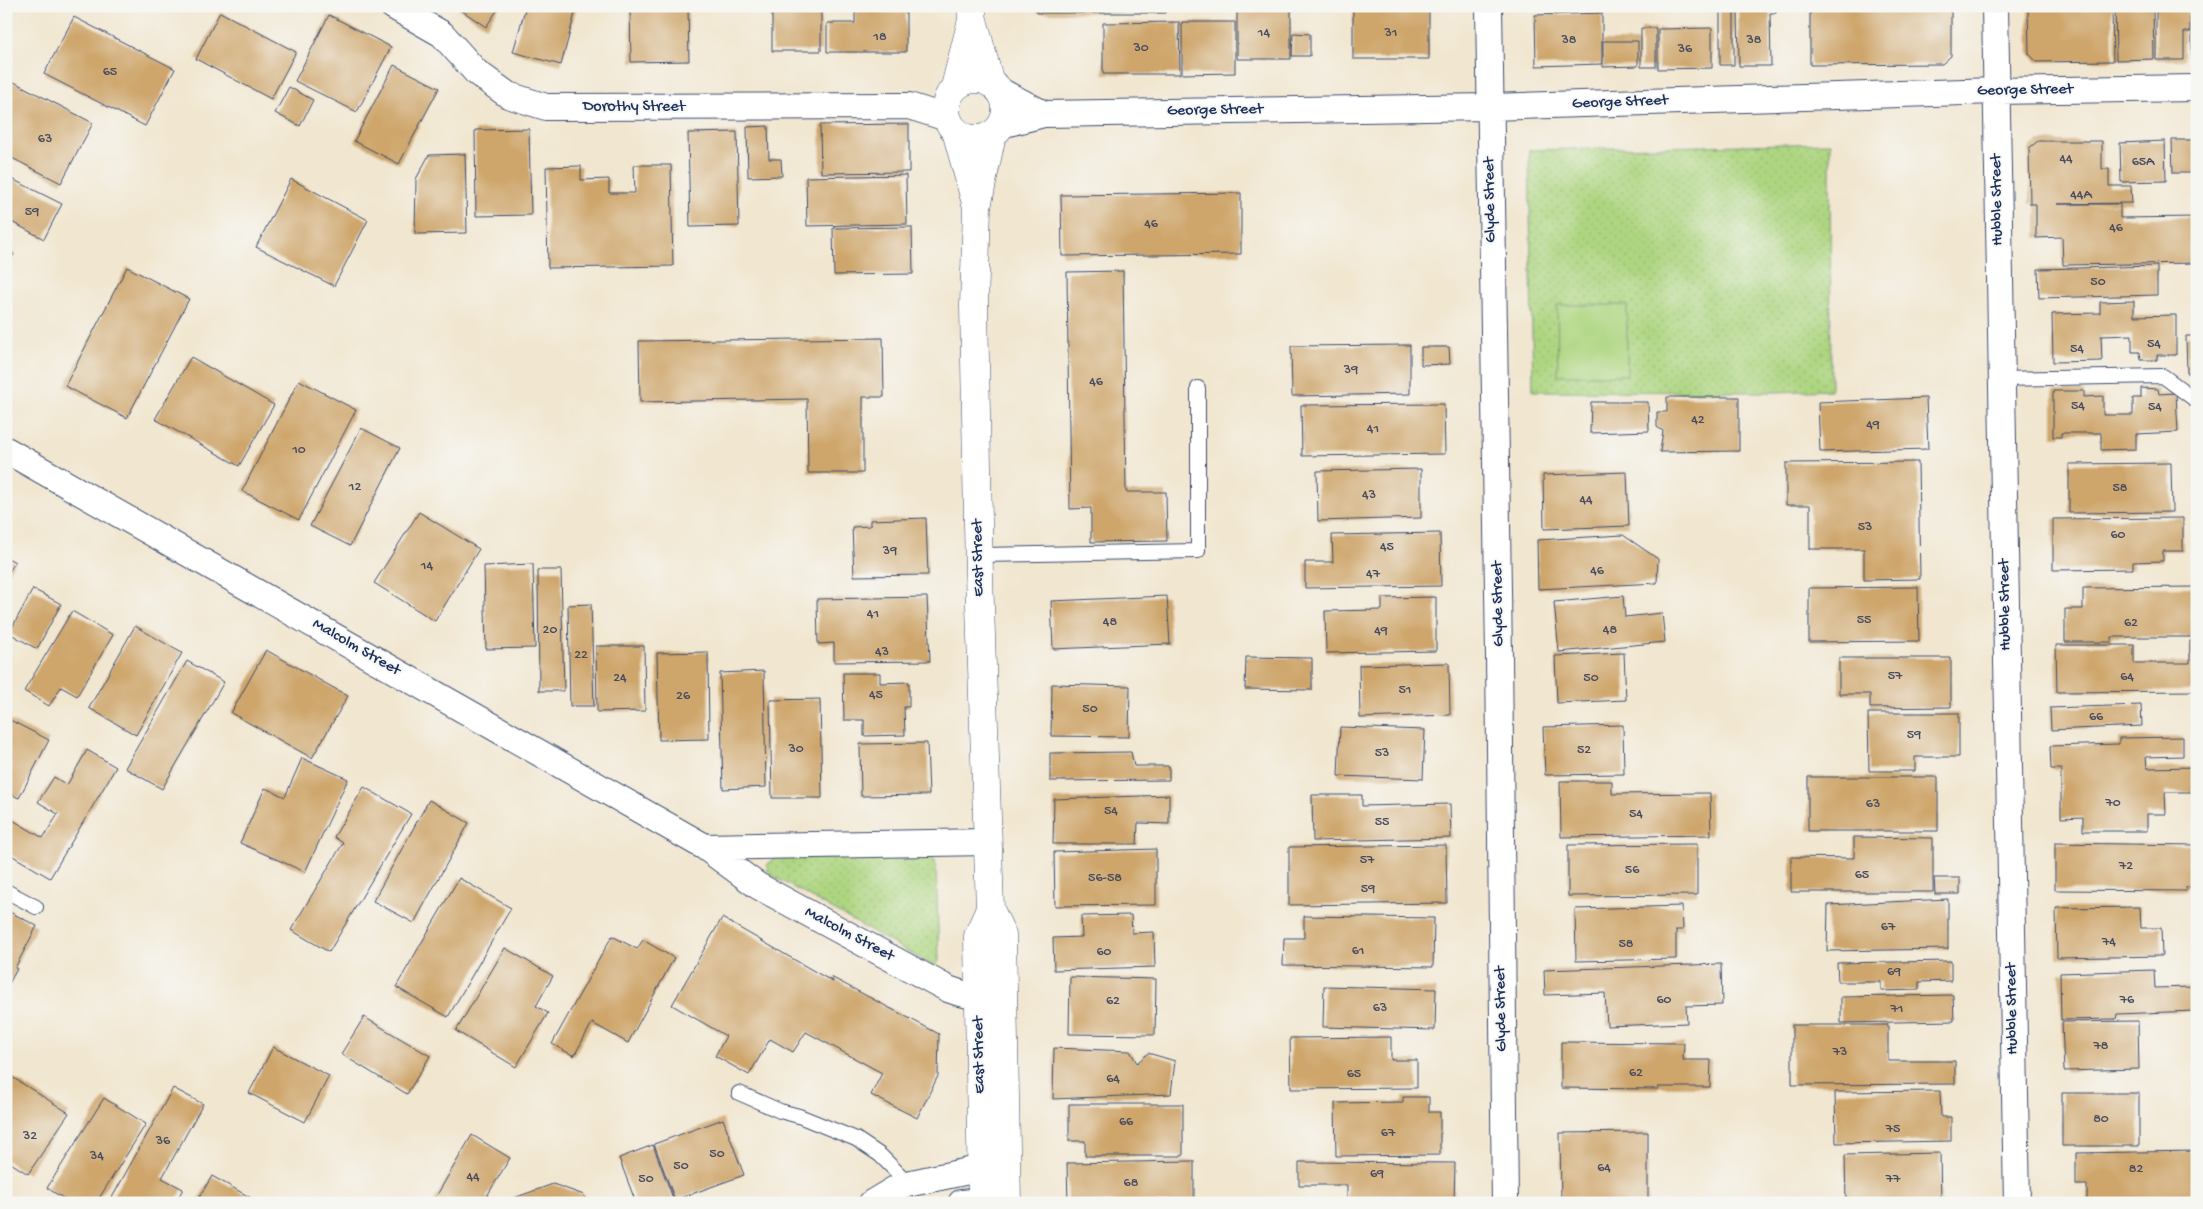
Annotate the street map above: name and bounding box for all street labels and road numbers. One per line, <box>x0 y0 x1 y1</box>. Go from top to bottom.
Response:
street label: George Street <box>1977 81 2075 101</box>
street label: George Street <box>1572 92 1670 114</box>
street label: Dorothy Street <box>582 98 687 117</box>
street label: George Street <box>1167 101 1265 121</box>
street label: Hubble Street <box>1988 152 2008 246</box>
street label: Glyde Street <box>1481 156 1501 243</box>
street label: East Street <box>969 518 989 597</box>
street label: Hubble Street <box>1996 557 2016 651</box>
street label: Glyde Street <box>1489 560 1509 647</box>
street label: Malcolm Street <box>309 615 405 682</box>
street label: Malcolm Street <box>801 903 898 967</box>
street label: Hubble Street <box>2003 961 2023 1055</box>
street label: Glyde Street <box>1492 965 1512 1052</box>
street label: East Street <box>970 1015 990 1094</box>

